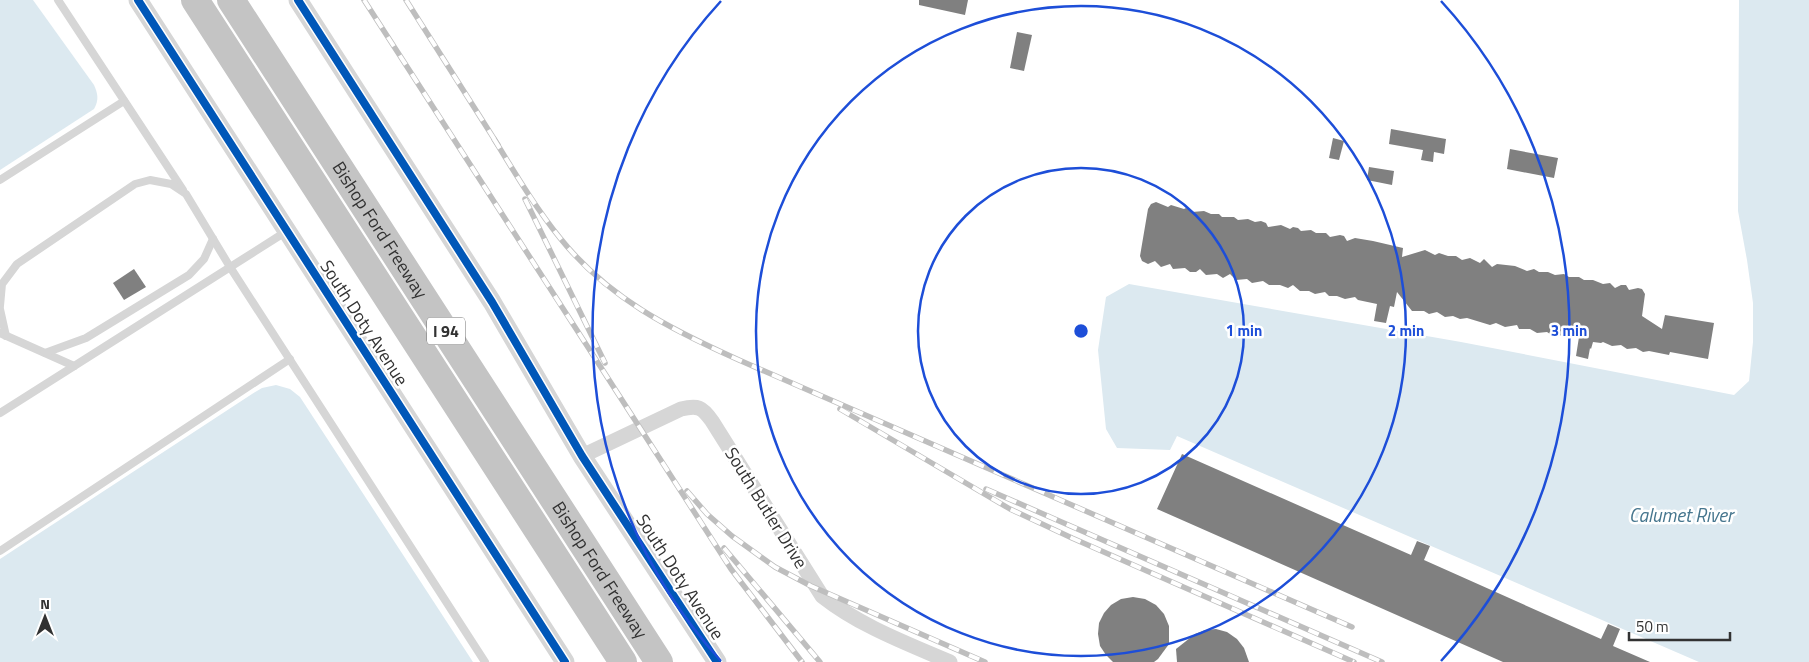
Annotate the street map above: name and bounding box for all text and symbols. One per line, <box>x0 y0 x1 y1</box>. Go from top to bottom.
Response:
street label: Bishop Ford Freeway <box>326 156 435 304</box>
street label: South Doty Avenue <box>314 255 415 391</box>
road number: I 94 <box>427 318 465 344</box>
text: 1 min <box>1226 319 1262 342</box>
text: 2 min <box>1388 319 1424 342</box>
text: 3 min <box>1551 319 1587 342</box>
centre of rings <box>1072 322 1090 340</box>
street label: South Butler Drive <box>718 442 815 574</box>
street label: Bishop Ford Freeway <box>546 496 655 644</box>
water label: Calumet River <box>1629 500 1735 529</box>
street label: South Doty Avenue <box>630 509 731 645</box>
north arrow <box>20 592 70 642</box>
text: N <box>40 593 50 614</box>
scale bar <box>1629 610 1730 642</box>
text: 50 m <box>1636 615 1669 638</box>

